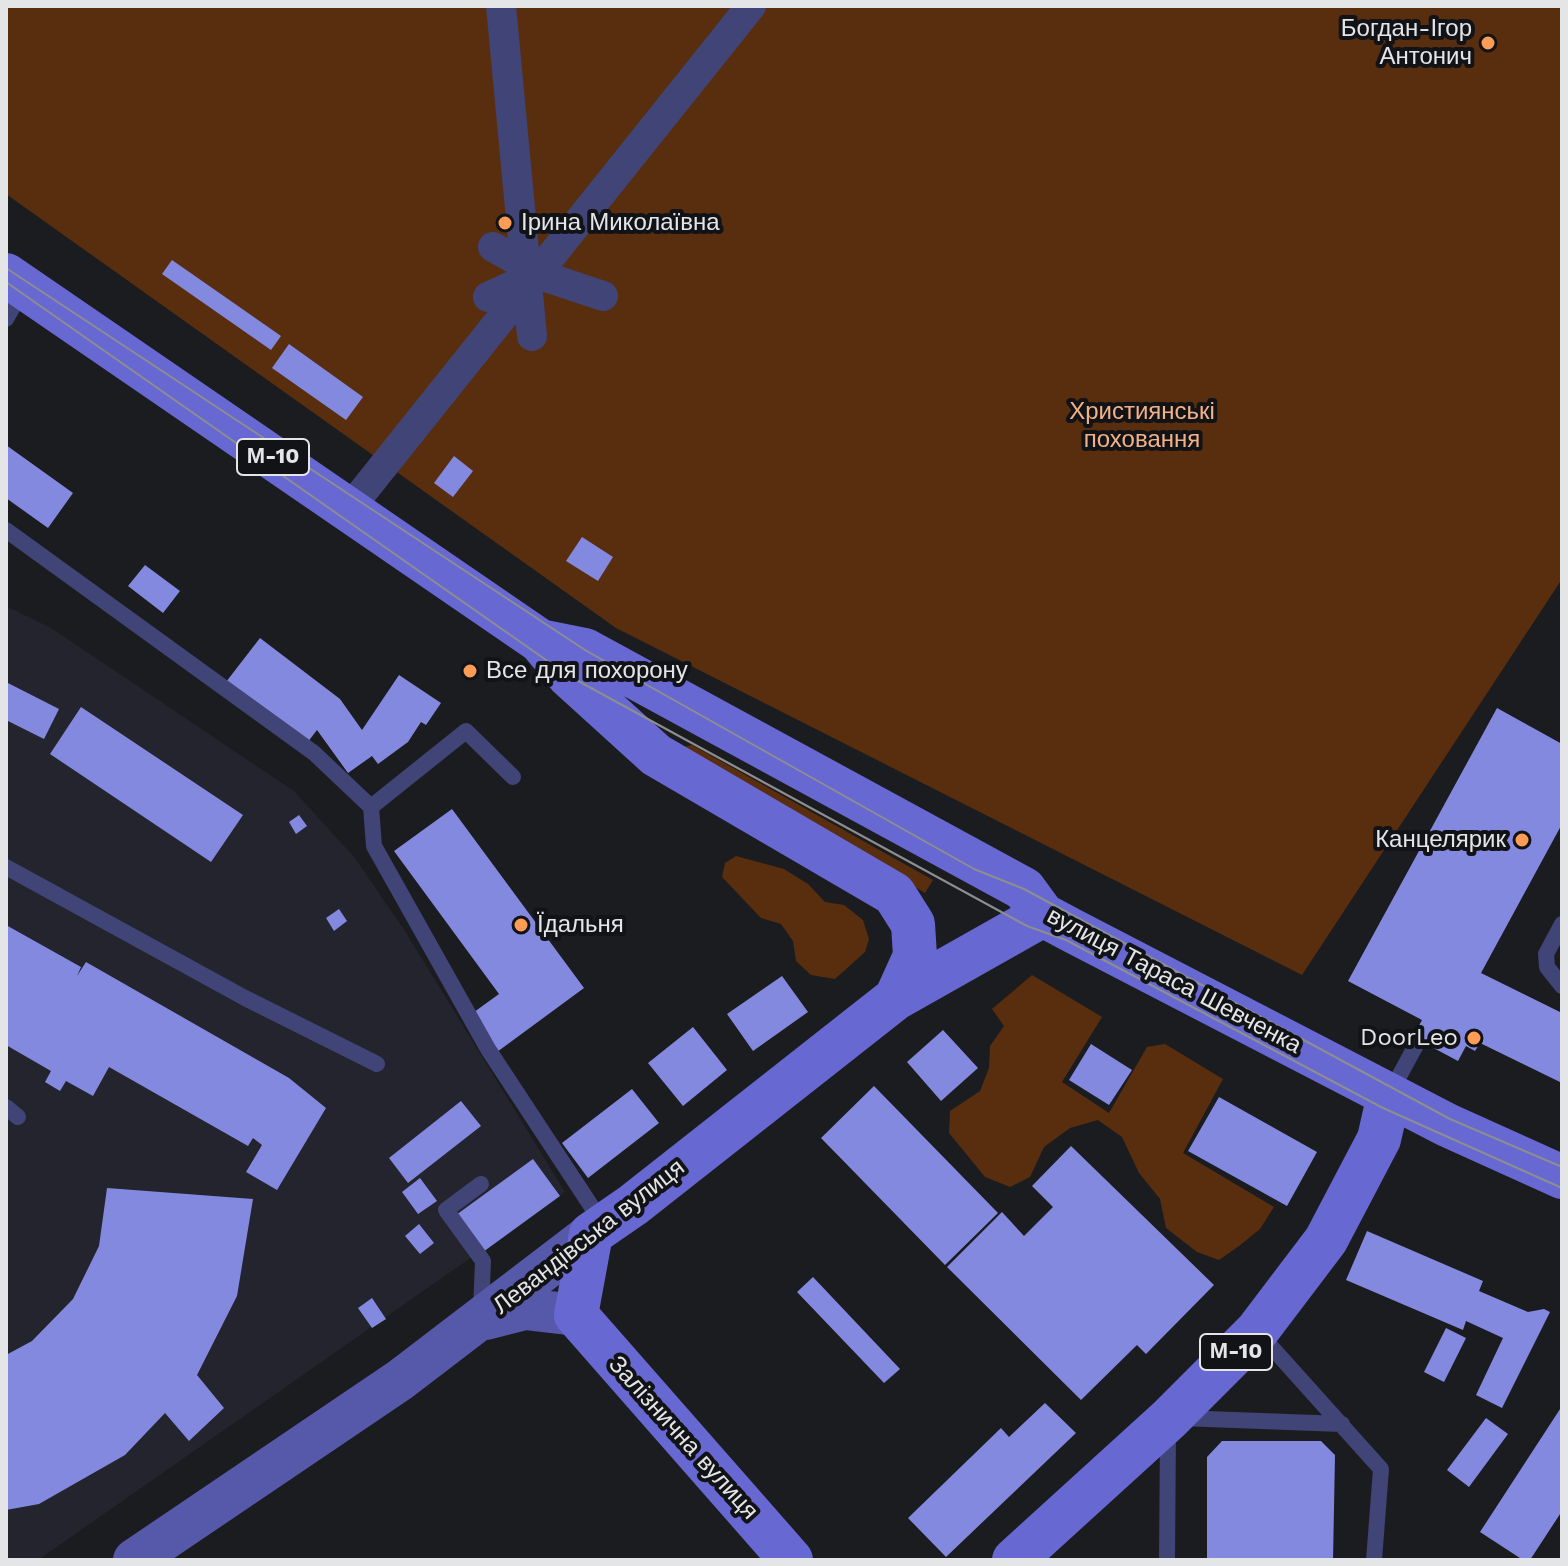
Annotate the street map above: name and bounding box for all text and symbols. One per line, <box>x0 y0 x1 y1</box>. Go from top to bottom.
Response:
place label: Богдан-Ігор Антонич <box>1341 15 1472 71</box>
marker: Богдан-Ігор Антонич <box>1479 34 1497 52</box>
place label: Ірина Миколаївна <box>521 209 720 237</box>
marker: Ірина Миколаївна <box>496 214 514 232</box>
park label: Християнські поховання <box>1069 398 1215 454</box>
road number: М-10 <box>237 439 309 475</box>
place label: Все для похорону <box>486 657 688 685</box>
marker: Все для похорону <box>461 662 479 680</box>
place label: Канцелярик <box>1375 826 1506 854</box>
marker: Канцелярик <box>1513 831 1531 849</box>
street label: вулиця Тараса Шевченка <box>1042 902 1306 1060</box>
place label: Їдальня <box>537 911 624 939</box>
marker: Їдальня <box>512 916 530 934</box>
place label: DoorLeo <box>1360 1024 1458 1052</box>
marker: DoorLeo <box>1465 1029 1483 1047</box>
street label: Левандівська вулиця <box>488 1153 690 1321</box>
road number: М-10 <box>1200 1334 1272 1370</box>
street label: Залізнична вулиця <box>602 1350 764 1526</box>

